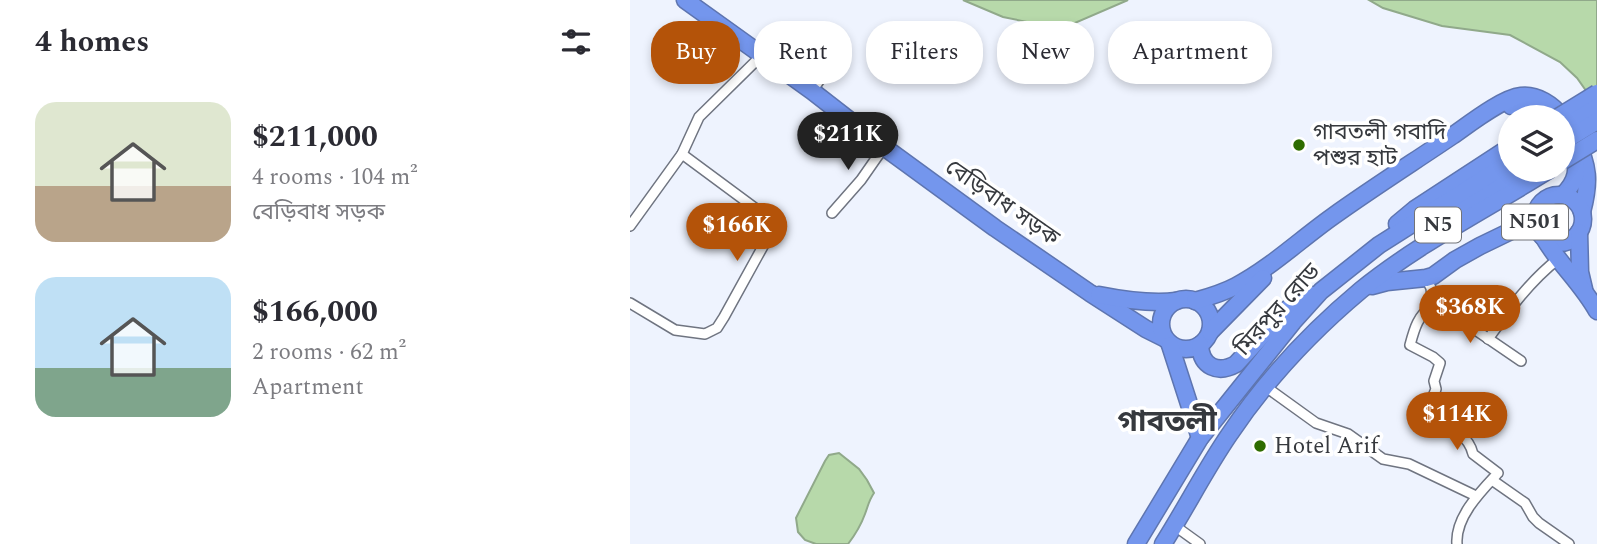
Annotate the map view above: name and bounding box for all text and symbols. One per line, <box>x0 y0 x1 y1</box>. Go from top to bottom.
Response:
text: 4 homes <box>35 19 149 65</box>
chip: Buy <box>651 21 740 84</box>
chip: Rent <box>754 21 852 84</box>
chip: Filters <box>866 21 983 84</box>
chip: New <box>997 21 1094 84</box>
chip: Apartment <box>1108 21 1272 84</box>
icon: filters <box>557 23 595 61</box>
map controls <box>1498 105 1575 182</box>
button: layers <box>1498 105 1575 182</box>
pin: $211K <box>799 113 897 172</box>
text: $211,000 <box>252 114 378 160</box>
place label: গাবতলী গবাদি পশুর হাট <box>1313 115 1446 176</box>
text: $211K <box>813 117 883 152</box>
icon: home <box>91 130 175 214</box>
marker: গাবতলী গবাদি পশুর হাট <box>1291 137 1307 153</box>
street label: বেড়িবাধ সড়ক <box>937 151 1067 256</box>
text: 4 rooms · 104 m² <box>252 160 418 195</box>
text: বেড়িবাধ সড়ক <box>252 195 385 230</box>
pin: $166K <box>688 204 786 263</box>
road number: N501 <box>1502 204 1568 240</box>
text: $166K <box>702 208 772 243</box>
road number: N5 <box>1415 208 1461 243</box>
street label: মিরপুর রোড <box>1226 255 1330 365</box>
pin: $368K <box>1421 286 1519 345</box>
text: $166,000 <box>252 289 378 335</box>
text: $368K <box>1435 290 1505 325</box>
icon: home <box>91 305 175 389</box>
text: 2 rooms · 62 m² <box>252 335 406 370</box>
text: Apartment <box>252 370 364 405</box>
pin: $114K <box>1408 392 1506 452</box>
text: $114K <box>1422 397 1492 432</box>
district label: গাবতলী <box>1117 399 1217 445</box>
place label: Hotel Arif <box>1274 429 1380 464</box>
marker: Hotel Arif <box>1252 438 1268 454</box>

